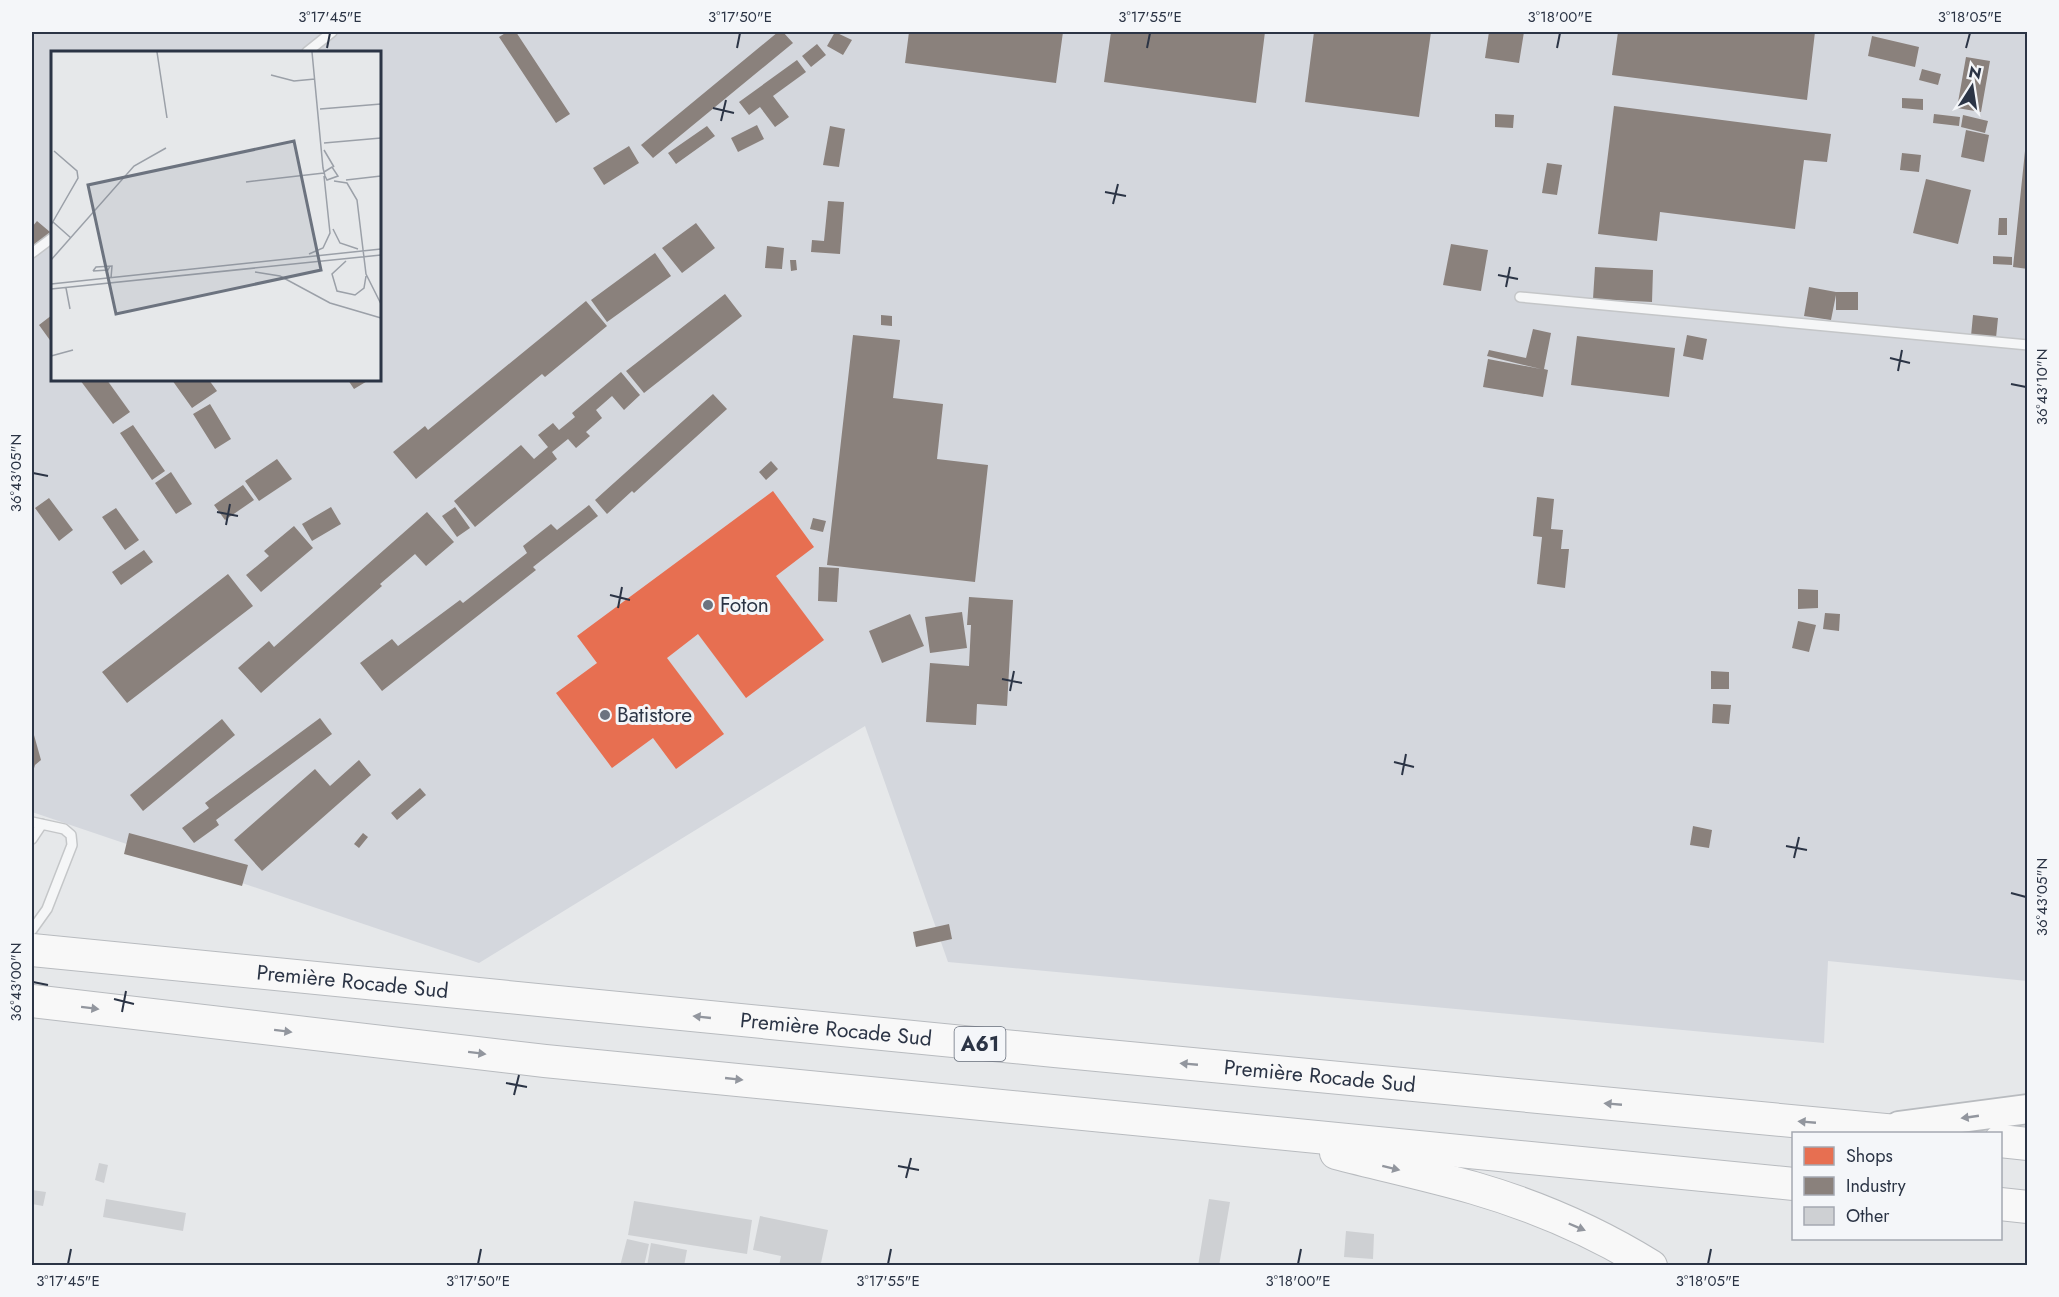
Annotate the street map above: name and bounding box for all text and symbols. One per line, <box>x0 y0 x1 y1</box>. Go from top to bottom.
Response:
text: 3°17'45"E <box>298 6 362 28</box>
text: 3°17'50"E <box>708 6 772 28</box>
text: 3°17'55"E <box>1118 6 1182 28</box>
text: 3°18'00"E <box>1528 6 1592 28</box>
text: 3°18'05"E <box>1938 6 2002 28</box>
inset map <box>51 51 381 381</box>
north arrow <box>1942 57 2002 117</box>
text: N <box>1966 60 1984 85</box>
text: 36°43'10"N <box>2031 349 2053 425</box>
text: 36°43'05"N <box>5 434 27 512</box>
place label: Foton <box>720 590 769 620</box>
marker: Foton <box>701 598 715 612</box>
place label: Batistore <box>617 700 692 730</box>
marker: Batistore <box>598 708 612 722</box>
text: 36°43'05"N <box>2031 858 2053 936</box>
text: 36°43'00"N <box>5 943 27 1021</box>
street label: Première Rocade Sud <box>255 957 450 1006</box>
one-way arrow <box>80 1003 99 1013</box>
street label: Première Rocade Sud <box>739 1005 933 1054</box>
one-way arrow <box>693 1012 712 1021</box>
one-way arrow <box>274 1026 293 1035</box>
road number: A61 <box>954 1027 1006 1061</box>
one-way arrow <box>468 1048 487 1058</box>
street label: Première Rocade Sud <box>1223 1052 1417 1100</box>
one-way arrow <box>1179 1059 1198 1069</box>
one-way arrow <box>724 1074 743 1084</box>
one-way arrow <box>1603 1099 1622 1109</box>
one-way arrow <box>1960 1112 1979 1122</box>
one-way arrow <box>1798 1117 1817 1127</box>
legend <box>1792 1132 2002 1240</box>
text: Shops <box>1846 1143 1893 1169</box>
one-way arrow <box>1382 1163 1401 1173</box>
text: Industry <box>1846 1173 1906 1199</box>
text: Other <box>1846 1203 1890 1229</box>
one-way arrow <box>1568 1222 1586 1232</box>
text: 3°17'45"E <box>36 1270 100 1292</box>
text: 3°17'50"E <box>446 1270 510 1292</box>
text: 3°17'55"E <box>856 1270 920 1292</box>
text: 3°18'00"E <box>1266 1270 1330 1292</box>
text: 3°18'05"E <box>1676 1270 1740 1292</box>

